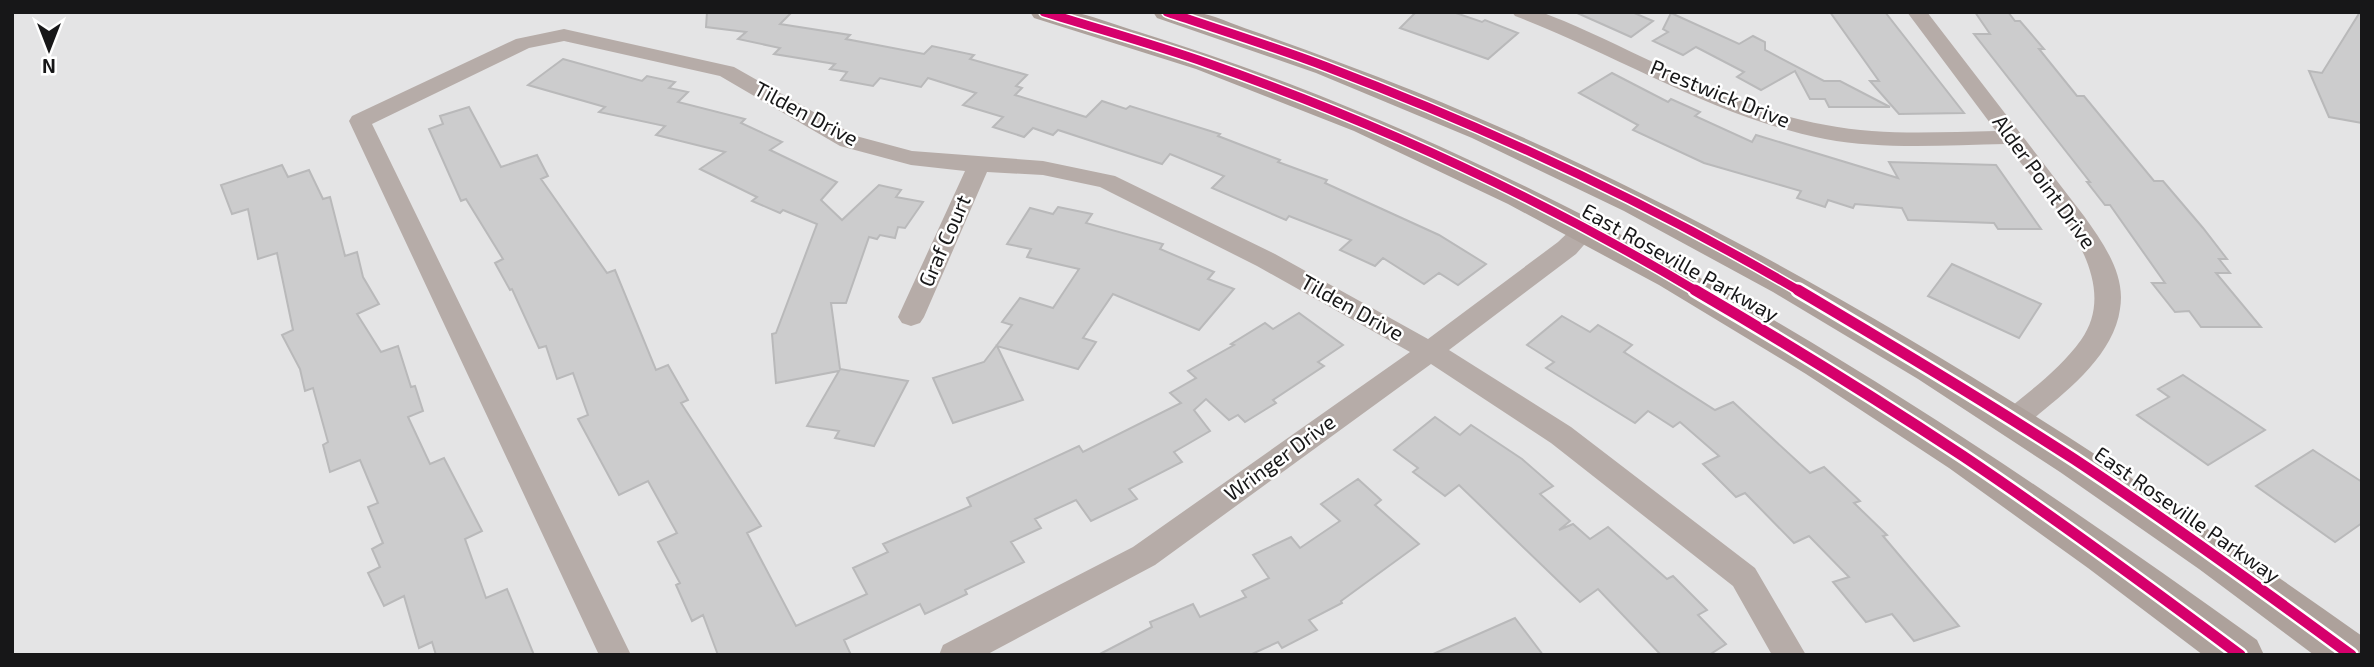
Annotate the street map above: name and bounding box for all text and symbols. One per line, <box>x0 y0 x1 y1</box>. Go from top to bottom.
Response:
north arrow <box>14 14 84 84</box>
street label: Prestwick Drive <box>1647 53 1794 132</box>
text: N <box>42 55 56 78</box>
street label: Tilden Drive <box>751 75 863 150</box>
street label: Alder Point Drive <box>1988 109 2102 253</box>
street label: Graf Court <box>912 191 975 290</box>
street label: East Roseville Parkway <box>1578 197 1783 326</box>
street label: Tilden Drive <box>1297 268 1409 345</box>
street label: Wringer Drive <box>1219 408 1339 505</box>
street label: East Roseville Parkway <box>2090 440 2286 587</box>

